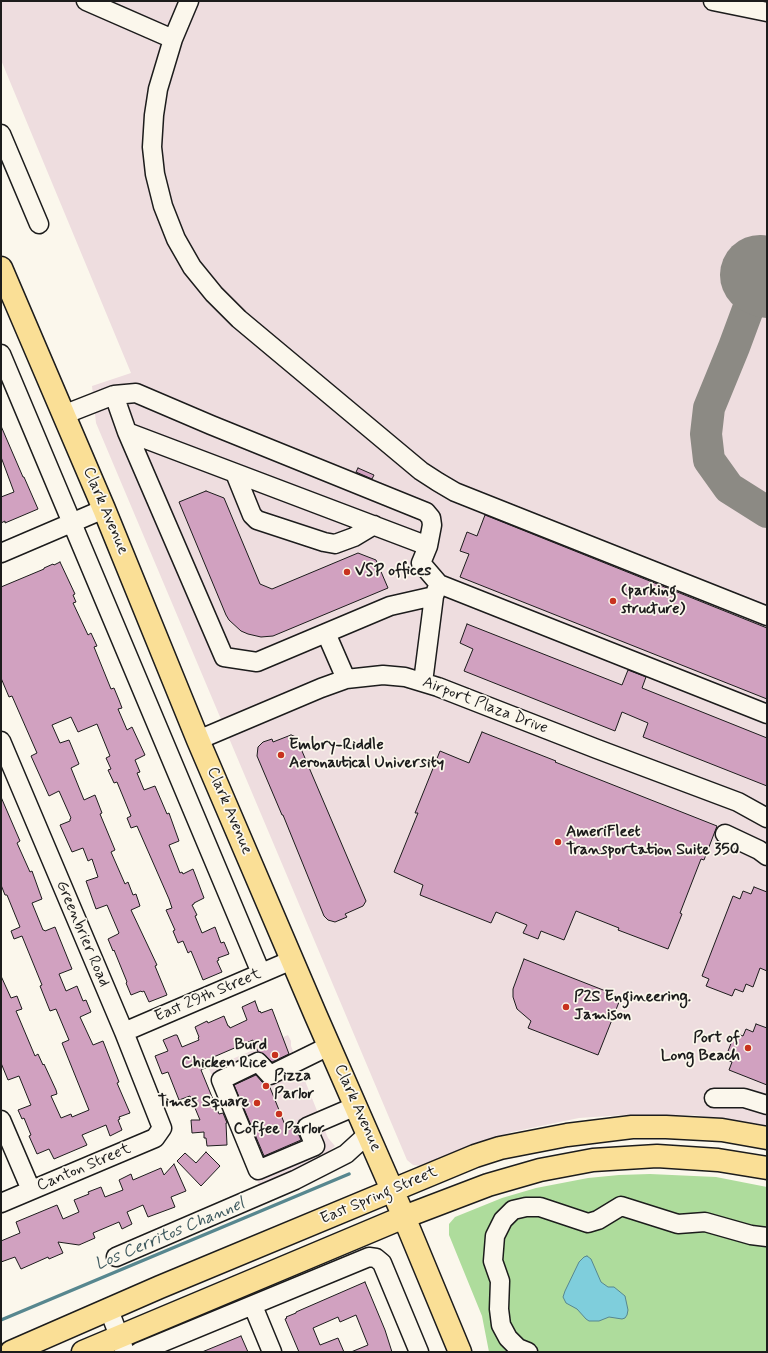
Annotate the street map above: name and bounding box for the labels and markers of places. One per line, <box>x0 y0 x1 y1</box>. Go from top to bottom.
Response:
place label: VSP offices <box>355 562 431 582</box>
marker: VSP offices <box>342 567 352 577</box>
place label: (parking structure) <box>621 582 685 620</box>
marker: (parking structure) <box>608 596 618 606</box>
place label: Embry-Riddle Aeronautical University <box>289 736 444 774</box>
marker: Embry-Riddle Aeronautical University <box>276 750 286 760</box>
place label: AmeriFleet Transportation Suite 350 <box>566 823 739 861</box>
marker: AmeriFleet Transportation Suite 350 <box>553 837 563 847</box>
place label: P2S Engineering. Jamison <box>574 988 691 1026</box>
marker: P2S Engineering. Jamison <box>561 1002 571 1012</box>
place label: Port of Long Beach <box>661 1029 740 1067</box>
place label: Burd Chicken Rice <box>181 1036 267 1074</box>
marker: Port of Long Beach <box>743 1043 753 1053</box>
marker: Burd Chicken Rice <box>270 1050 280 1060</box>
place label: Pizza Parlor <box>274 1067 314 1105</box>
marker: Pizza Parlor <box>261 1081 271 1091</box>
place label: Times Square <box>158 1093 249 1113</box>
marker: Times Square <box>252 1098 262 1108</box>
marker: Coffee Parlor <box>274 1109 284 1119</box>
place label: Coffee Parlor <box>234 1120 324 1140</box>

